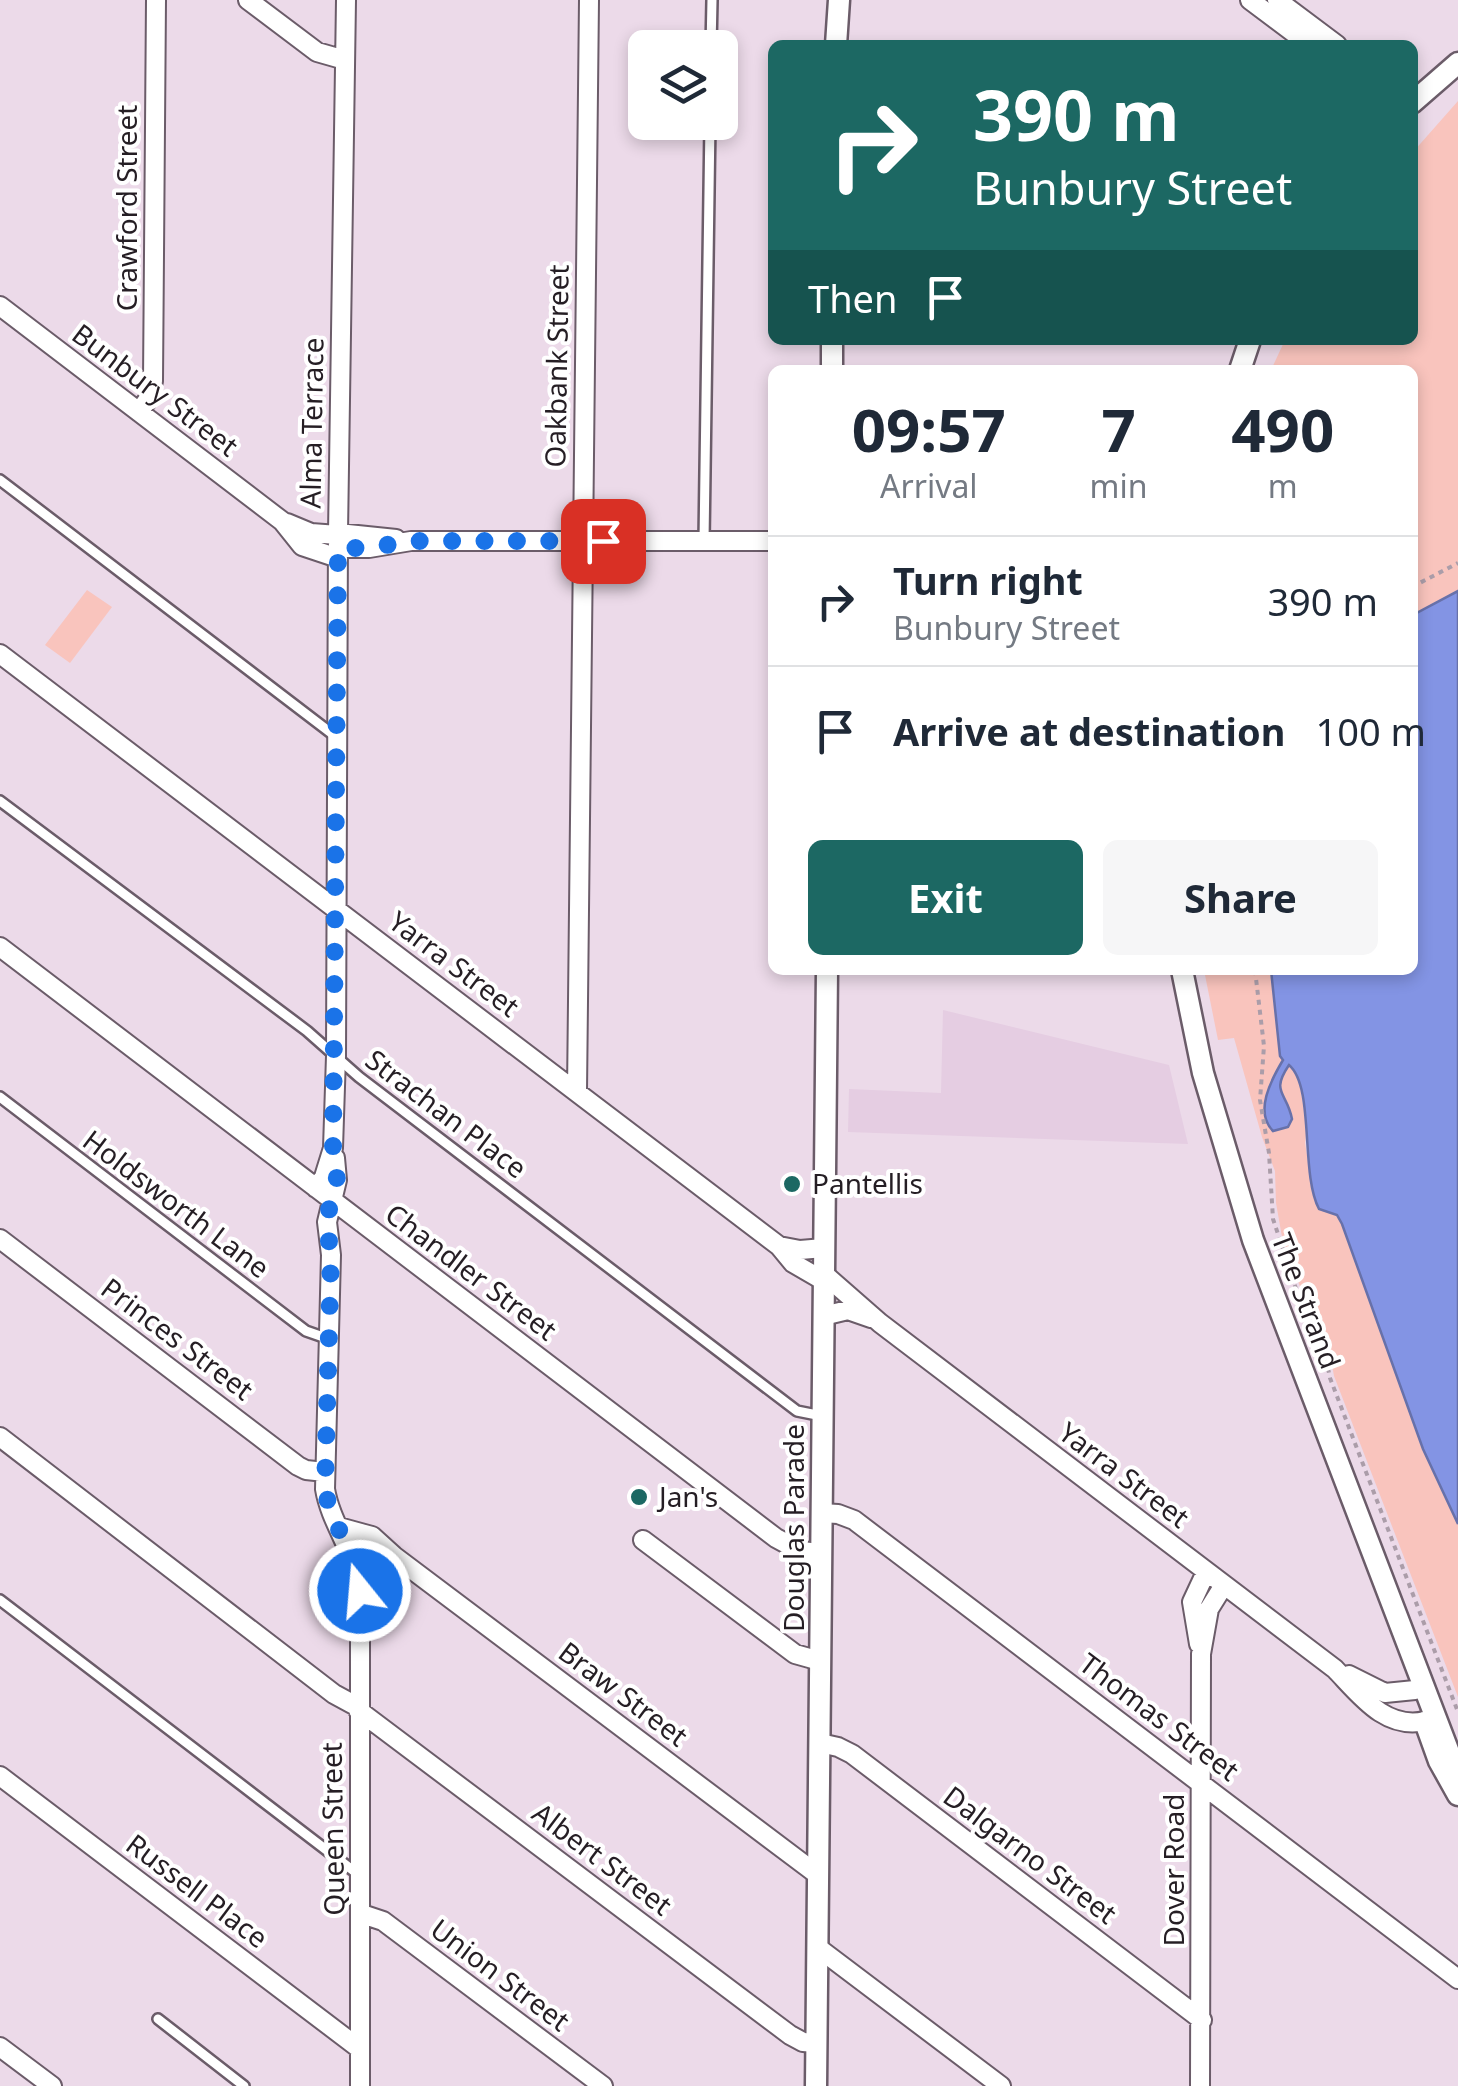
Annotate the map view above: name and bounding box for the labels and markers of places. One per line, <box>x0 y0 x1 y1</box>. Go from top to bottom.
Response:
pin <box>561 499 646 584</box>
place label: Pantellis <box>812 1164 923 1202</box>
marker: Pantellis <box>781 1173 803 1195</box>
place label: Jan's <box>656 1477 718 1515</box>
marker: Jan's <box>628 1486 650 1508</box>

